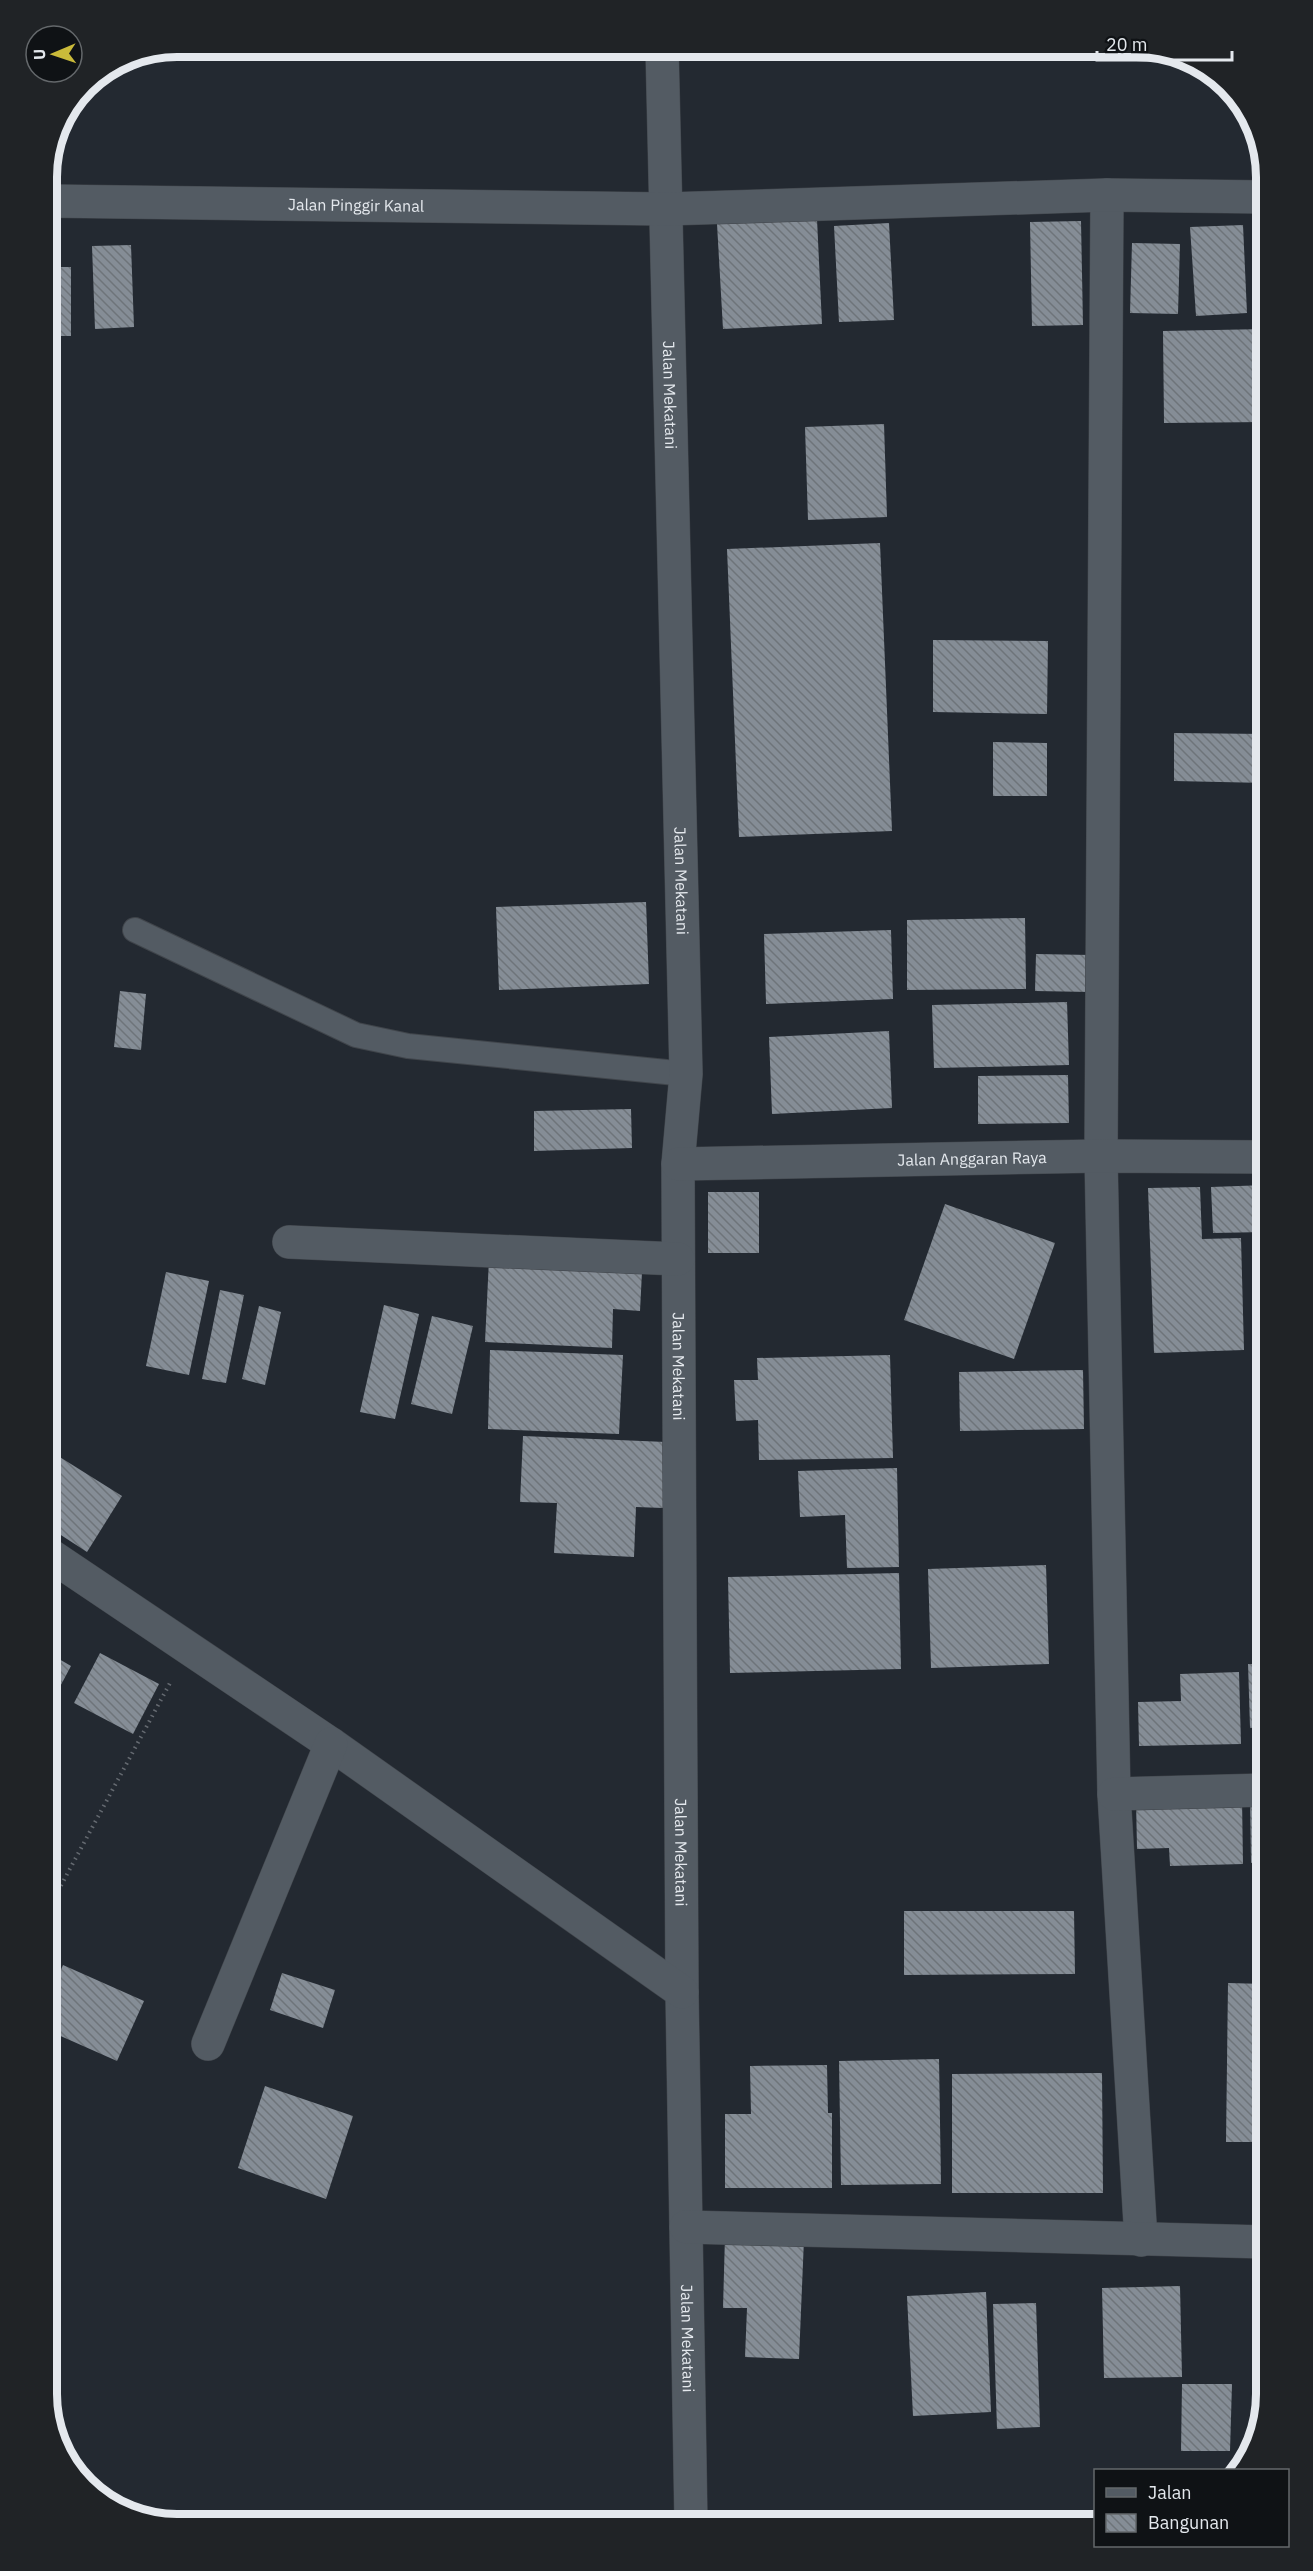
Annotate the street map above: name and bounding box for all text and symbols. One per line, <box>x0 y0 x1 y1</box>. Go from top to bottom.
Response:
north arrow <box>24 24 84 84</box>
scale bar <box>1097 24 1232 62</box>
text: 20 m <box>1106 33 1148 56</box>
text: U <box>29 49 49 60</box>
street label: Jalan Pinggir Kanal <box>288 194 424 216</box>
street label: Jalan Mekatani <box>659 340 681 449</box>
street label: Jalan Mekatani <box>670 826 693 935</box>
street label: Jalan Anggaran Raya <box>897 1147 1047 1170</box>
street label: Jalan Mekatani <box>669 1312 689 1421</box>
street label: Jalan Mekatani <box>671 1798 692 1907</box>
street label: Jalan Mekatani <box>677 2284 699 2393</box>
legend <box>1094 2469 1289 2547</box>
text: Jalan <box>1148 2481 1192 2504</box>
text: Bangunan <box>1148 2511 1229 2534</box>

